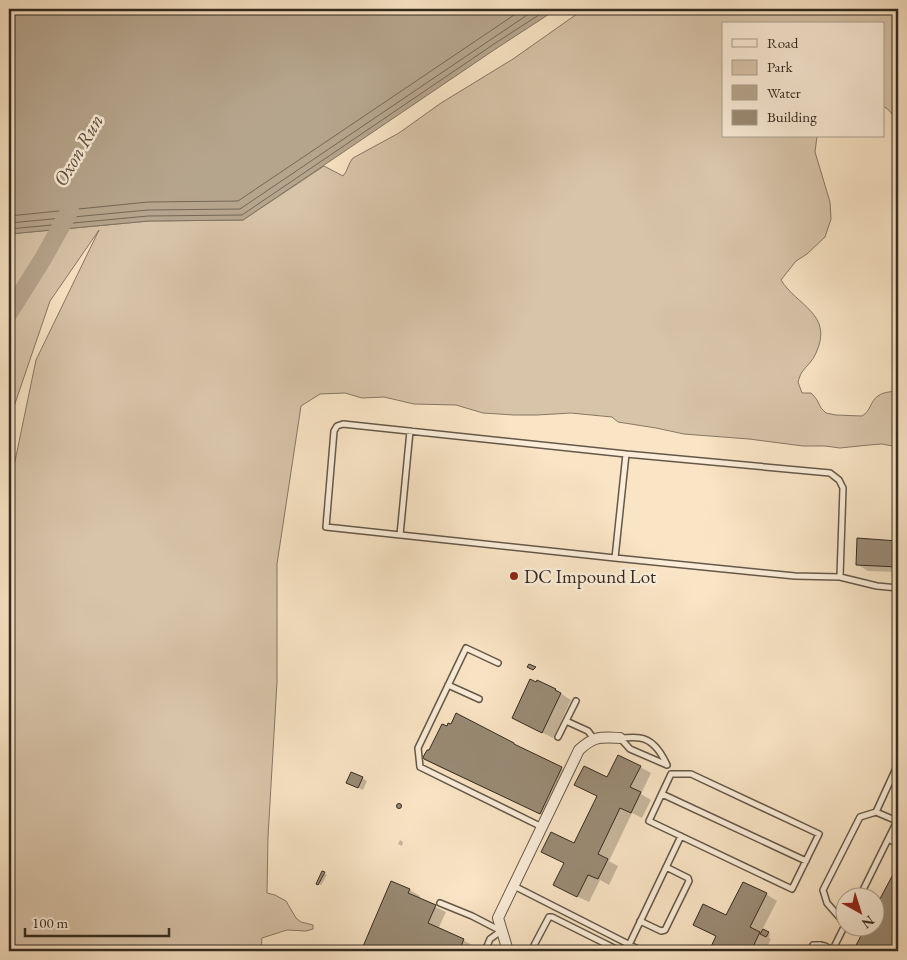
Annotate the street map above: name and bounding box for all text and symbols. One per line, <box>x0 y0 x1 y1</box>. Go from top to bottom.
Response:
legend <box>722 22 884 138</box>
text: Road <box>767 33 799 52</box>
text: Park <box>767 57 794 76</box>
text: Water <box>767 83 801 102</box>
text: Building <box>767 107 817 126</box>
water label: Oxon Run <box>47 109 109 191</box>
place label: DC Impound Lot <box>524 564 656 589</box>
marker: DC Impound Lot <box>508 570 520 582</box>
north arrow <box>834 888 884 938</box>
scale bar <box>25 905 169 937</box>
text: N <box>858 912 878 933</box>
text: 100 m <box>32 913 69 932</box>

